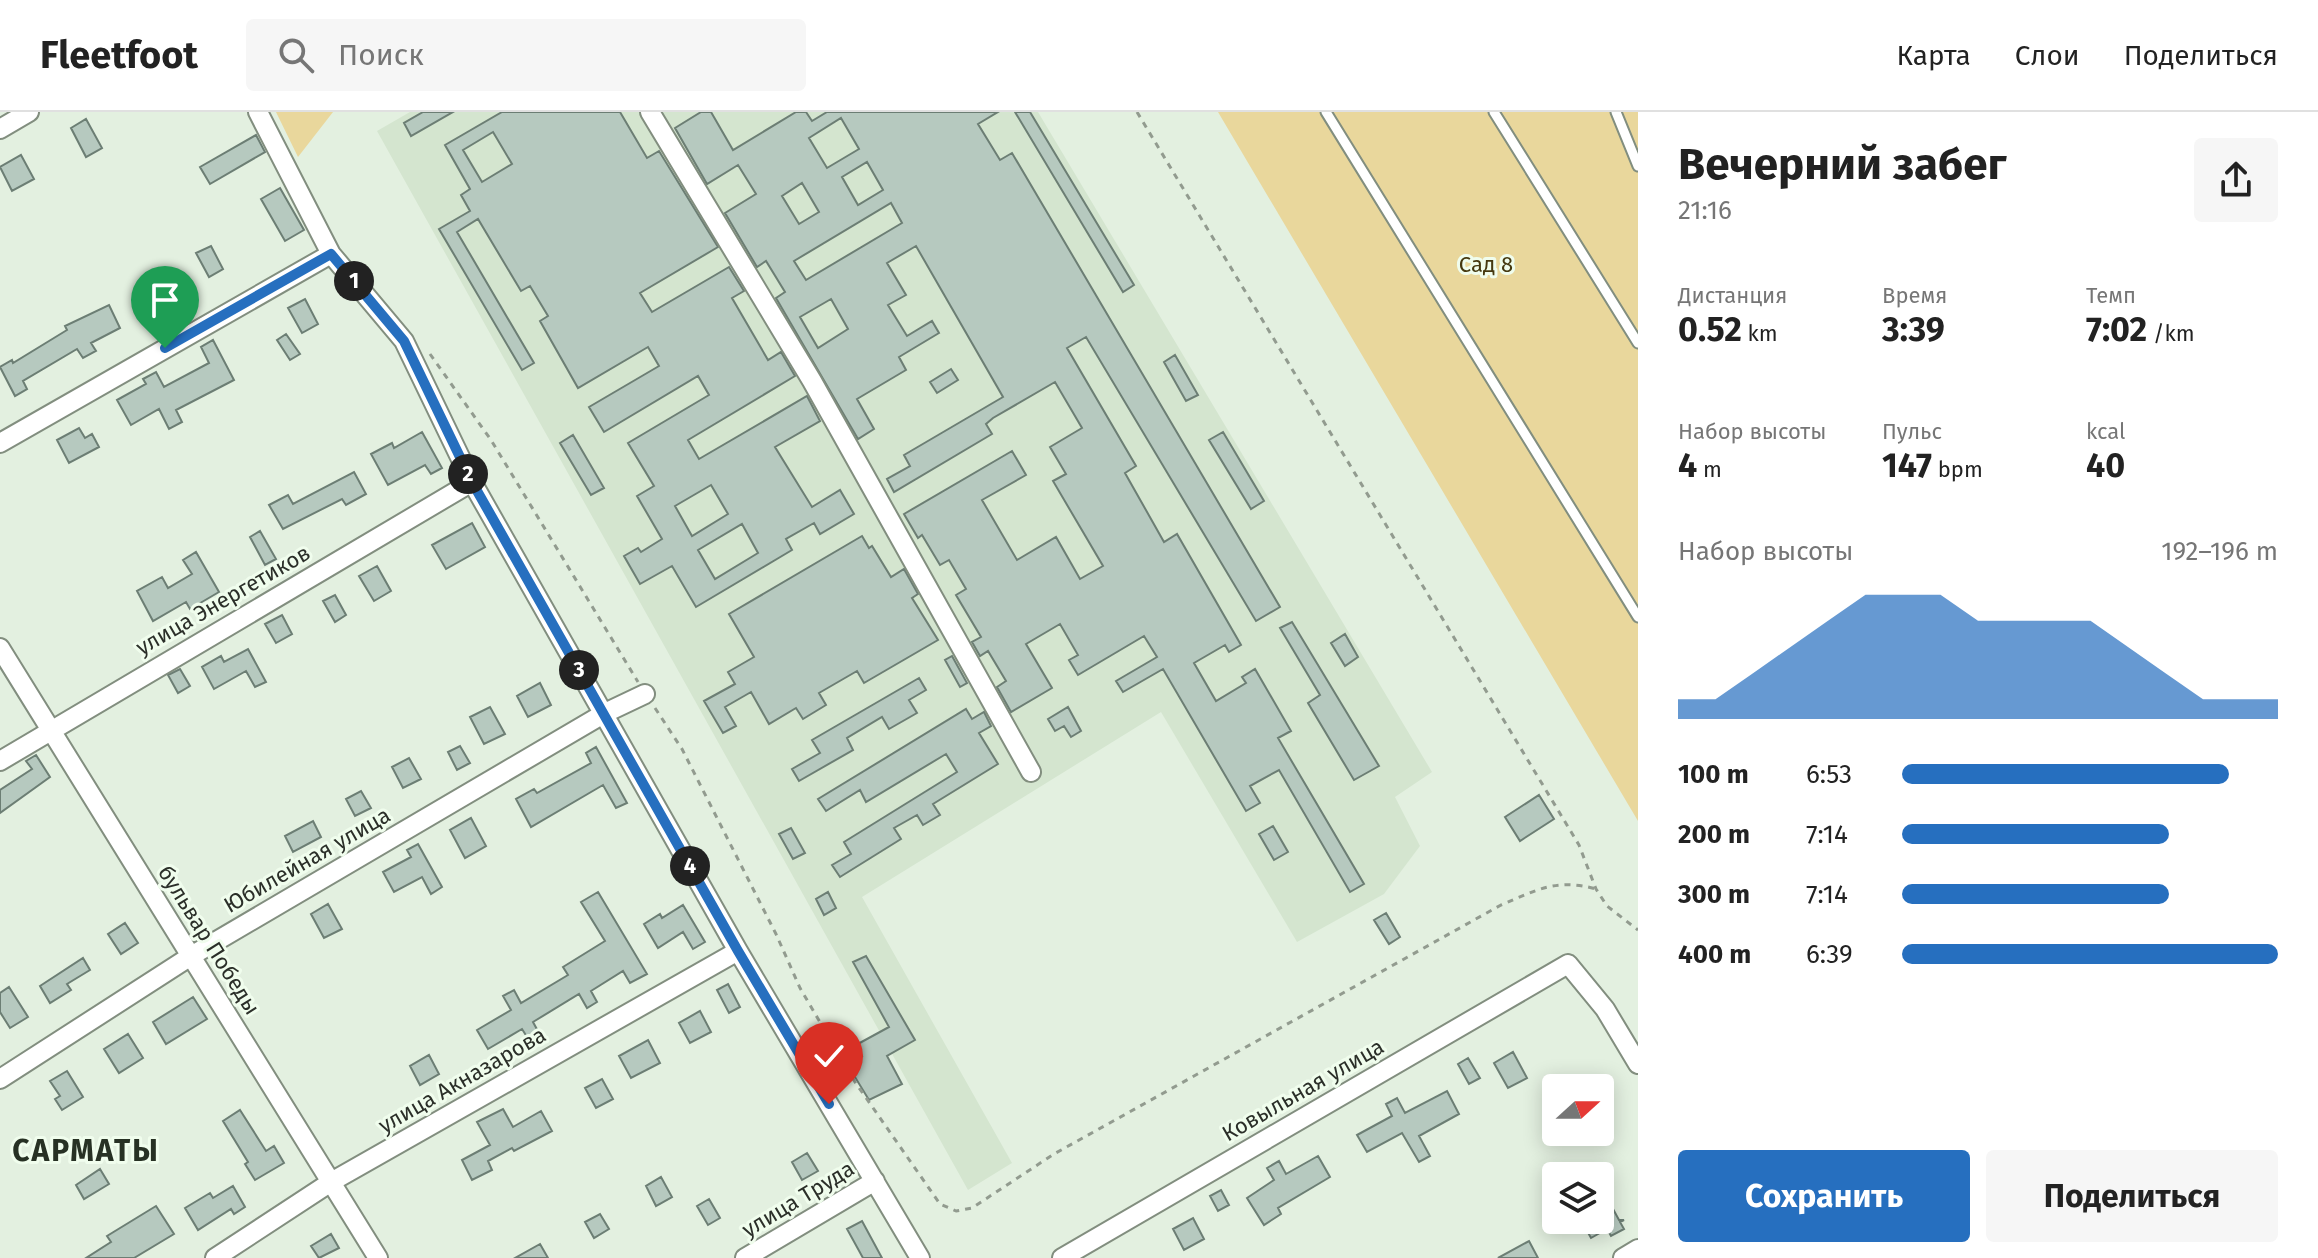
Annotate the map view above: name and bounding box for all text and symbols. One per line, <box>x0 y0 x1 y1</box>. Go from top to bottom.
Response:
search box <box>246 19 806 91</box>
text: Fleetfoot <box>40 32 198 78</box>
icon: search <box>274 33 318 77</box>
text: Поиск <box>338 37 424 73</box>
text: Карта <box>1896 39 1971 72</box>
text: Слои <box>2015 39 2080 72</box>
text: Поделиться <box>2124 39 2278 72</box>
text: Вечерний забег <box>1678 138 2007 191</box>
button: share <box>2194 138 2278 222</box>
text: 21:16 <box>1678 195 1732 226</box>
park label: Сад 8 <box>1459 251 1513 278</box>
pin: 1 <box>334 261 374 301</box>
pin <box>131 266 199 348</box>
text: 1 <box>349 267 359 294</box>
icon: arrive <box>143 278 187 322</box>
text: Дистанция <box>1678 282 1787 309</box>
text: Время <box>1882 282 1947 309</box>
text: Темп <box>2086 282 2136 309</box>
text: 0.52 <box>1678 309 1742 350</box>
text: 3:39 <box>1882 309 1945 350</box>
text: 7:02 <box>2086 309 2147 350</box>
text: km <box>1742 320 1778 347</box>
text: /km <box>2147 320 2195 347</box>
text: Набор высоты <box>1678 418 1826 445</box>
text: Пульс <box>1882 418 1942 445</box>
text: kcal <box>2086 418 2126 445</box>
text: 4 <box>1678 445 1697 486</box>
text: 147 <box>1882 445 1932 486</box>
text: 40 <box>2086 445 2125 486</box>
pin: 2 <box>448 454 488 494</box>
text: m <box>1697 456 1722 483</box>
text: bpm <box>1932 456 1983 483</box>
text: 2 <box>462 460 474 487</box>
text: Набор высоты <box>1678 536 1853 567</box>
text: 192–196 m <box>2161 536 2278 567</box>
street label: улица Энергетиков <box>131 539 315 661</box>
pin: 3 <box>559 650 599 690</box>
text: 3 <box>573 656 585 683</box>
text: 100 m <box>1678 759 1749 790</box>
text: 6:53 <box>1806 759 1852 790</box>
street label: Юбилейная улица <box>219 801 395 919</box>
text: 200 m <box>1678 819 1750 850</box>
text: 7:14 <box>1806 819 1848 850</box>
pin: 4 <box>670 846 710 886</box>
text: 4 <box>684 852 696 879</box>
street label: бульвар Победы <box>152 860 266 1020</box>
text: 300 m <box>1678 879 1750 910</box>
text: 7:14 <box>1806 879 1848 910</box>
text: 400 m <box>1678 939 1751 970</box>
text: 6:39 <box>1806 939 1853 970</box>
street label: улица Акназарова <box>373 1021 551 1139</box>
pin <box>795 1022 863 1104</box>
street label: Ковыльная улица <box>1217 1033 1389 1147</box>
icon: check <box>807 1034 851 1078</box>
north arrow <box>1542 1074 1614 1146</box>
map controls <box>1542 1074 1614 1234</box>
district label: САРМАТЫ <box>12 1133 160 1169</box>
button: Сохранить <box>1678 1150 1970 1242</box>
button: Поделиться <box>1986 1150 2278 1242</box>
street label: улица Труда <box>737 1155 859 1243</box>
button: layers <box>1542 1162 1614 1234</box>

